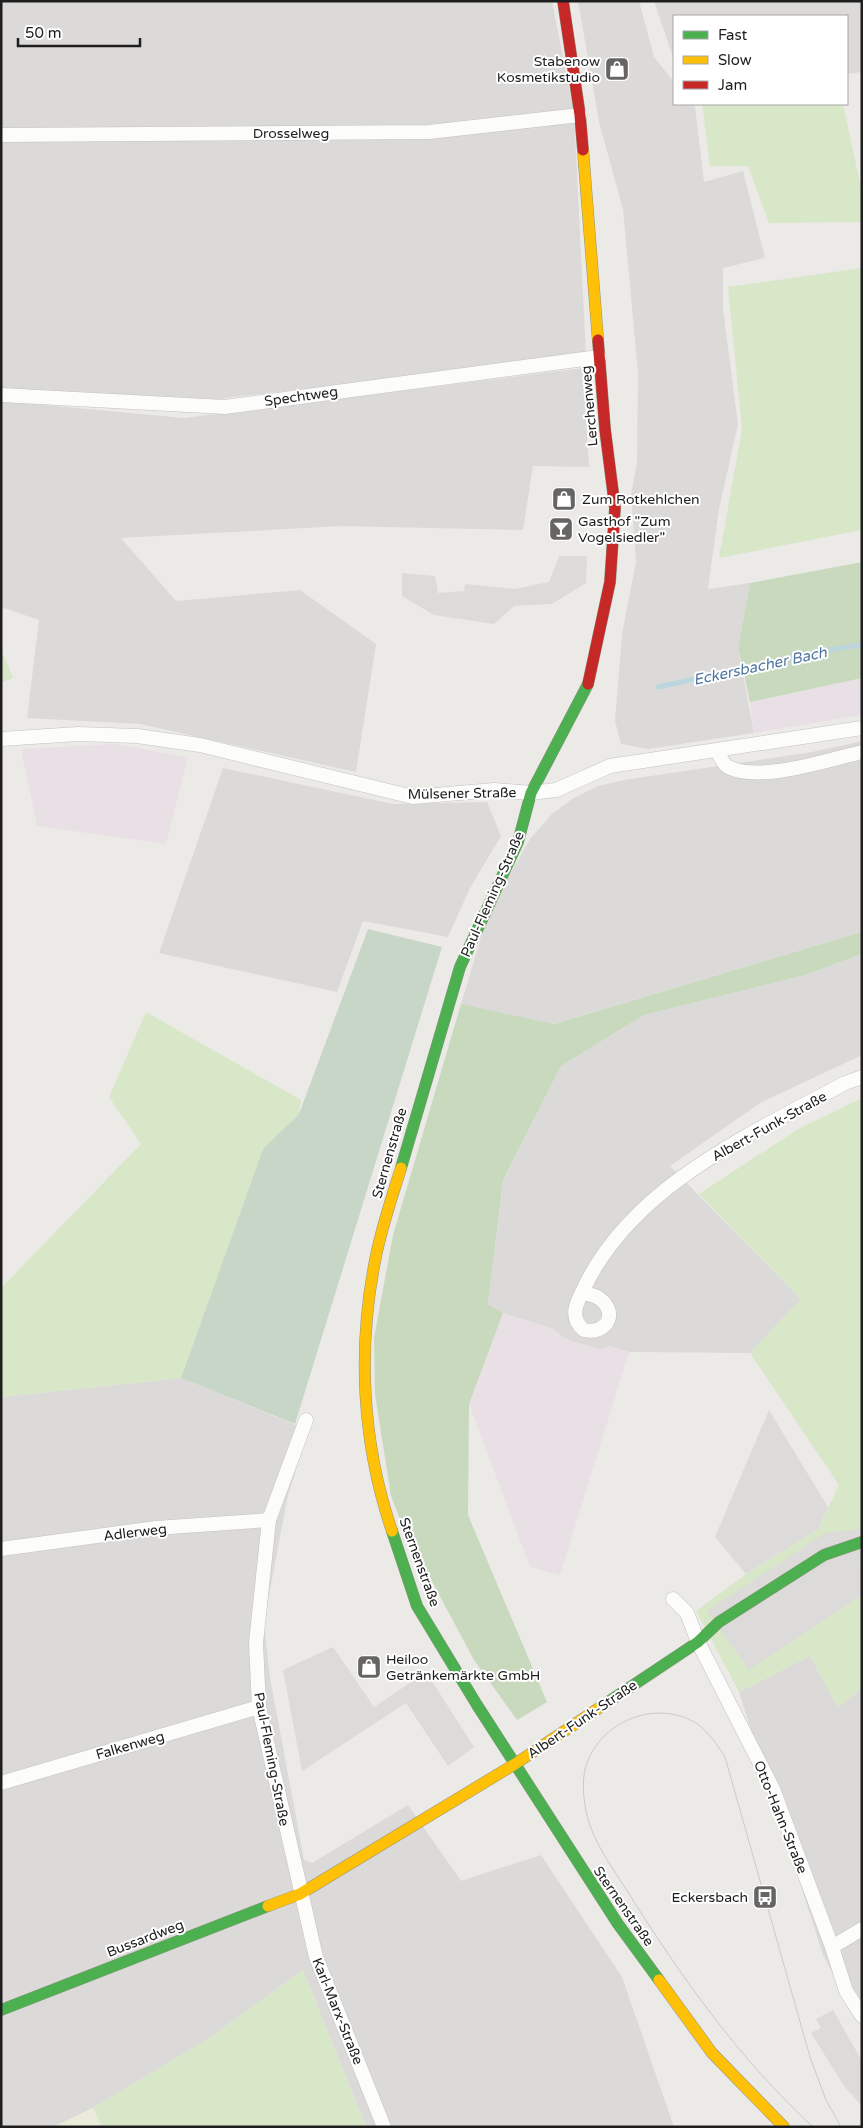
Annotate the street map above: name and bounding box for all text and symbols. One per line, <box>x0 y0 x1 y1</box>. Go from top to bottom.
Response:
scale bar <box>18 15 140 47</box>
legend <box>673 15 848 105</box>
text: 50 m <box>25 24 62 42</box>
text: Fast <box>718 26 748 44</box>
text: Slow <box>718 51 752 69</box>
place label: Stabenow Kosmetikstudio <box>497 53 600 86</box>
shop icon: Stabenow Kosmetikstudio <box>604 56 630 82</box>
text: Jam <box>718 76 747 94</box>
street label: Drosselweg <box>253 125 329 142</box>
street label: Lerchenweg <box>577 365 602 447</box>
street label: Spechtweg <box>263 383 339 410</box>
shop icon: Zum Rotkehlchen <box>551 486 577 512</box>
place label: Zum Rotkehlchen <box>582 491 700 508</box>
place label: Gasthof "Zum Vogelsiedler" <box>578 513 671 546</box>
bar icon: Gasthof "Zum Vogelsiedler" <box>548 516 574 542</box>
water label: Eckersbacher Bach <box>692 643 829 689</box>
street label: Mülsener Straße <box>407 784 517 803</box>
street label: Paul-Fleming-Straße <box>457 829 528 960</box>
street label: Albert-Funk-Straße <box>709 1088 830 1165</box>
street label: Sternenstraße <box>368 1106 411 1200</box>
street label: Sternenstraße <box>396 1515 444 1609</box>
street label: Adlerweg <box>102 1520 168 1545</box>
place label: Heiloo Getränkemärkte GmbH <box>386 1651 540 1684</box>
shop icon: Heiloo Getränkemärkte GmbH <box>356 1654 382 1680</box>
street label: Albert-Funk-Straße <box>524 1676 640 1762</box>
street label: Paul-Fleming-Straße <box>250 1691 293 1828</box>
street label: Falkenweg <box>94 1728 166 1763</box>
street label: Otto-Hahn-Straße <box>750 1758 811 1876</box>
street label: Sternenstraße <box>590 1863 657 1950</box>
bus stop icon: Eckersbach <box>752 1884 778 1910</box>
place label: Eckersbach <box>672 1889 748 1906</box>
street label: Bussardweg <box>104 1916 186 1961</box>
street label: Karl-Marx-Straße <box>308 1955 367 2067</box>

